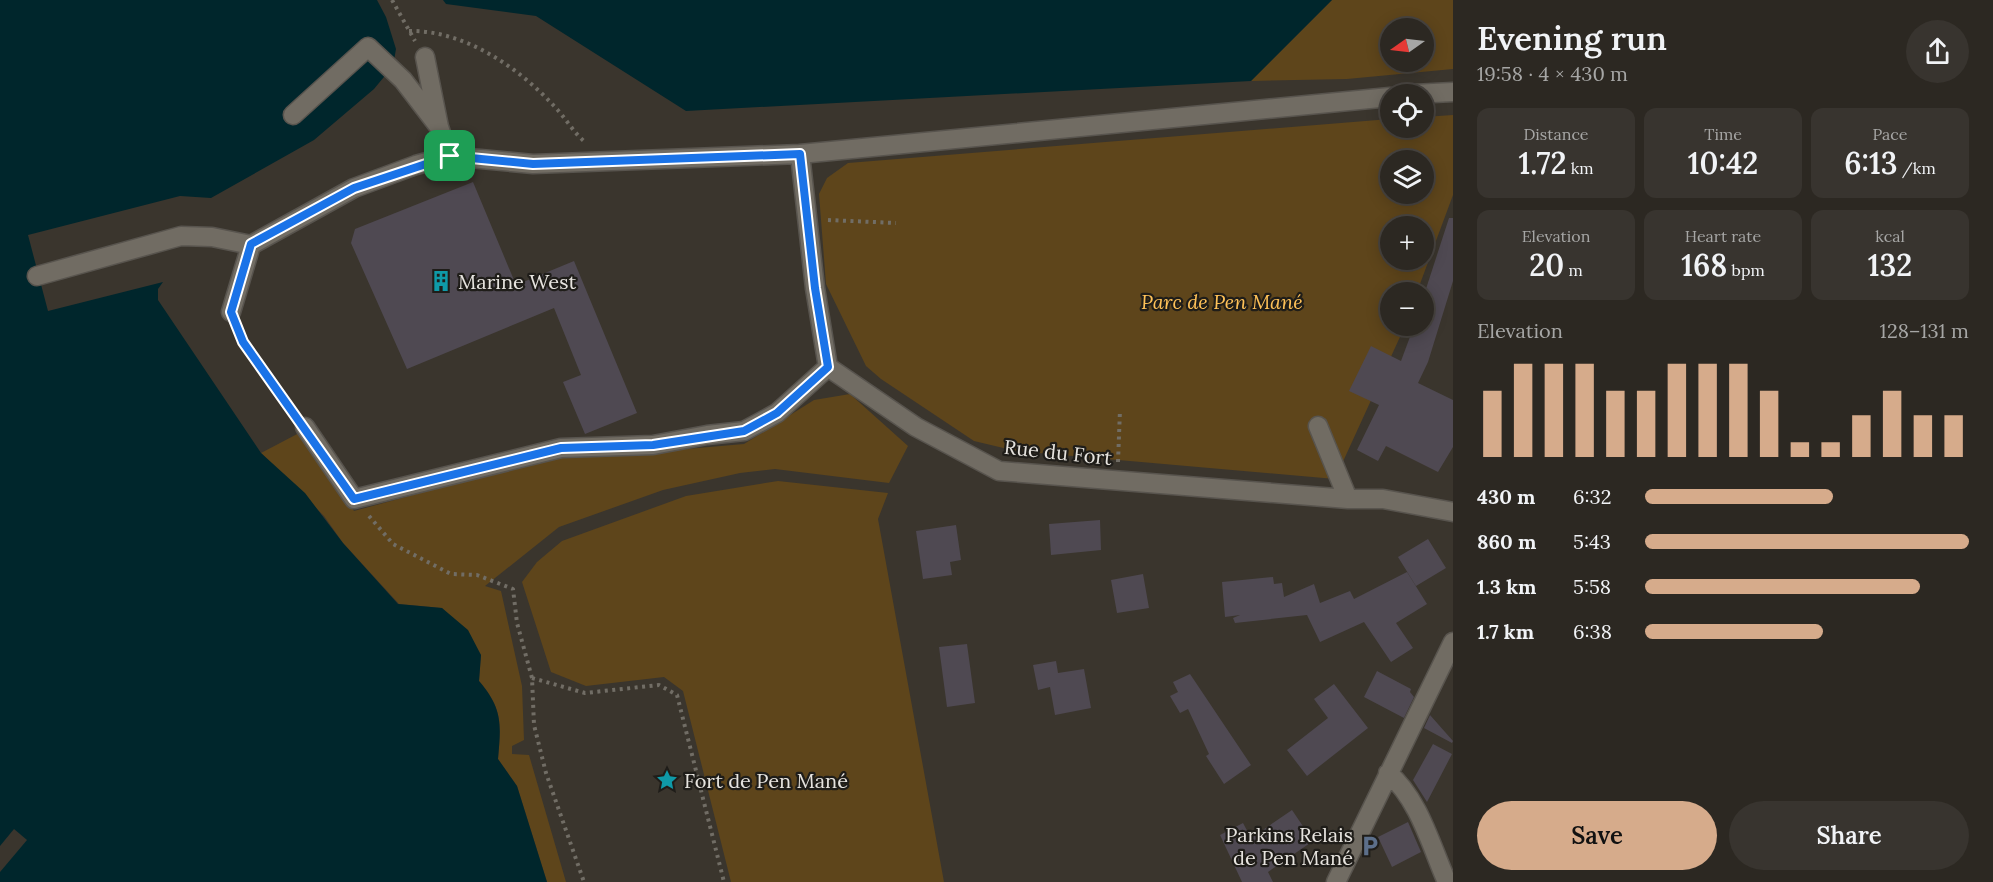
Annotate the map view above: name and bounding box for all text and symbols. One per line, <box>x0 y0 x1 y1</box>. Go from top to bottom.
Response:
text: Evening run <box>1477 17 1667 59</box>
north arrow <box>1380 18 1434 72</box>
map controls <box>1380 18 1434 336</box>
button: share <box>1906 20 1969 83</box>
text: 19:58 · 4 × 430 m <box>1477 61 1628 86</box>
button: locate <box>1380 84 1434 138</box>
text: Distance <box>1523 124 1589 144</box>
text: Time <box>1704 124 1742 144</box>
text: Pace <box>1873 124 1907 144</box>
pin <box>424 130 475 181</box>
icon: arrive <box>433 139 466 172</box>
text: 1.72 <box>1518 144 1566 182</box>
text: 10:42 <box>1688 144 1758 182</box>
text: 6:13 <box>1844 144 1898 182</box>
button: layers <box>1380 150 1434 204</box>
text: km <box>1566 158 1594 178</box>
text: /km <box>1898 158 1936 178</box>
button: + <box>1380 216 1434 270</box>
text: Elevation <box>1522 226 1590 246</box>
text: Heart rate <box>1685 226 1761 246</box>
text: kcal <box>1875 226 1905 246</box>
text: 20 <box>1529 246 1564 284</box>
text: 168 <box>1681 246 1727 284</box>
text: 132 <box>1868 246 1912 284</box>
text: m <box>1564 260 1583 280</box>
text: bpm <box>1727 260 1765 280</box>
building icon: Marine West <box>429 269 453 293</box>
place label: Marine West <box>458 269 576 294</box>
button: − <box>1380 282 1434 336</box>
park label: Parc de Pen Mané <box>1141 289 1303 314</box>
text: Elevation <box>1477 318 1563 343</box>
text: 128–131 m <box>1880 318 1969 343</box>
street label: Rue du Fort <box>1003 434 1114 470</box>
text: 430 m <box>1477 484 1536 509</box>
text: 6:32 <box>1573 484 1611 509</box>
text: 860 m <box>1477 529 1536 554</box>
text: 5:43 <box>1573 529 1611 554</box>
text: 1.3 km <box>1477 574 1537 599</box>
text: 5:58 <box>1573 574 1611 599</box>
text: 1.7 km <box>1477 619 1534 644</box>
text: 6:38 <box>1573 619 1612 644</box>
place icon: Fort de Pen Mané <box>655 768 679 792</box>
place label: Fort de Pen Mané <box>684 768 848 793</box>
button: Save <box>1477 801 1717 870</box>
button: Share <box>1729 801 1969 870</box>
place label: Parkins Relais de Pen Mané <box>1225 822 1353 870</box>
parking icon: Parkins Relais de Pen Mané <box>1358 834 1382 858</box>

